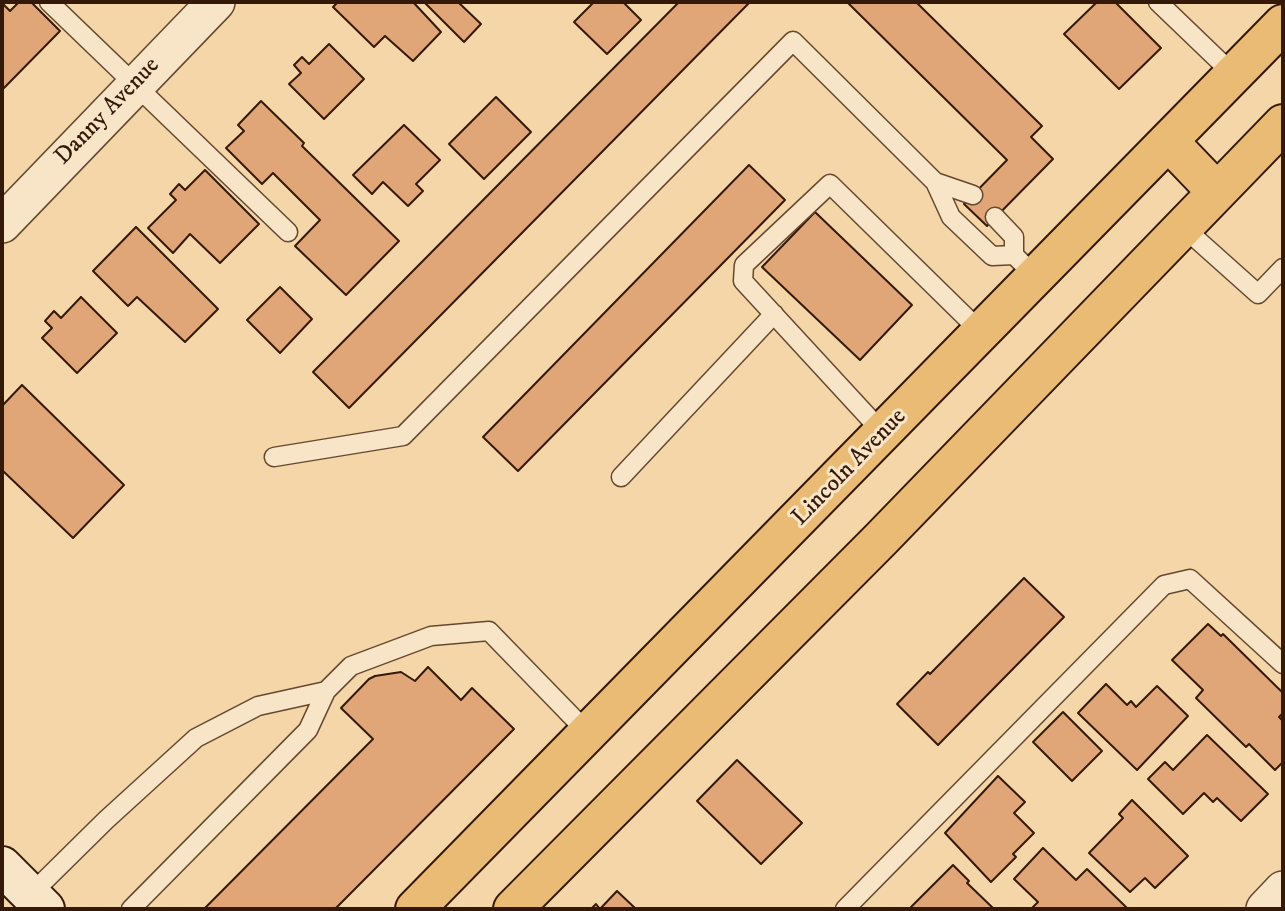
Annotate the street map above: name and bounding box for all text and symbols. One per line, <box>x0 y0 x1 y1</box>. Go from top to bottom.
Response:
street label: Danny Avenue <box>49 52 167 172</box>
street label: Lincoln Avenue <box>787 403 913 533</box>

